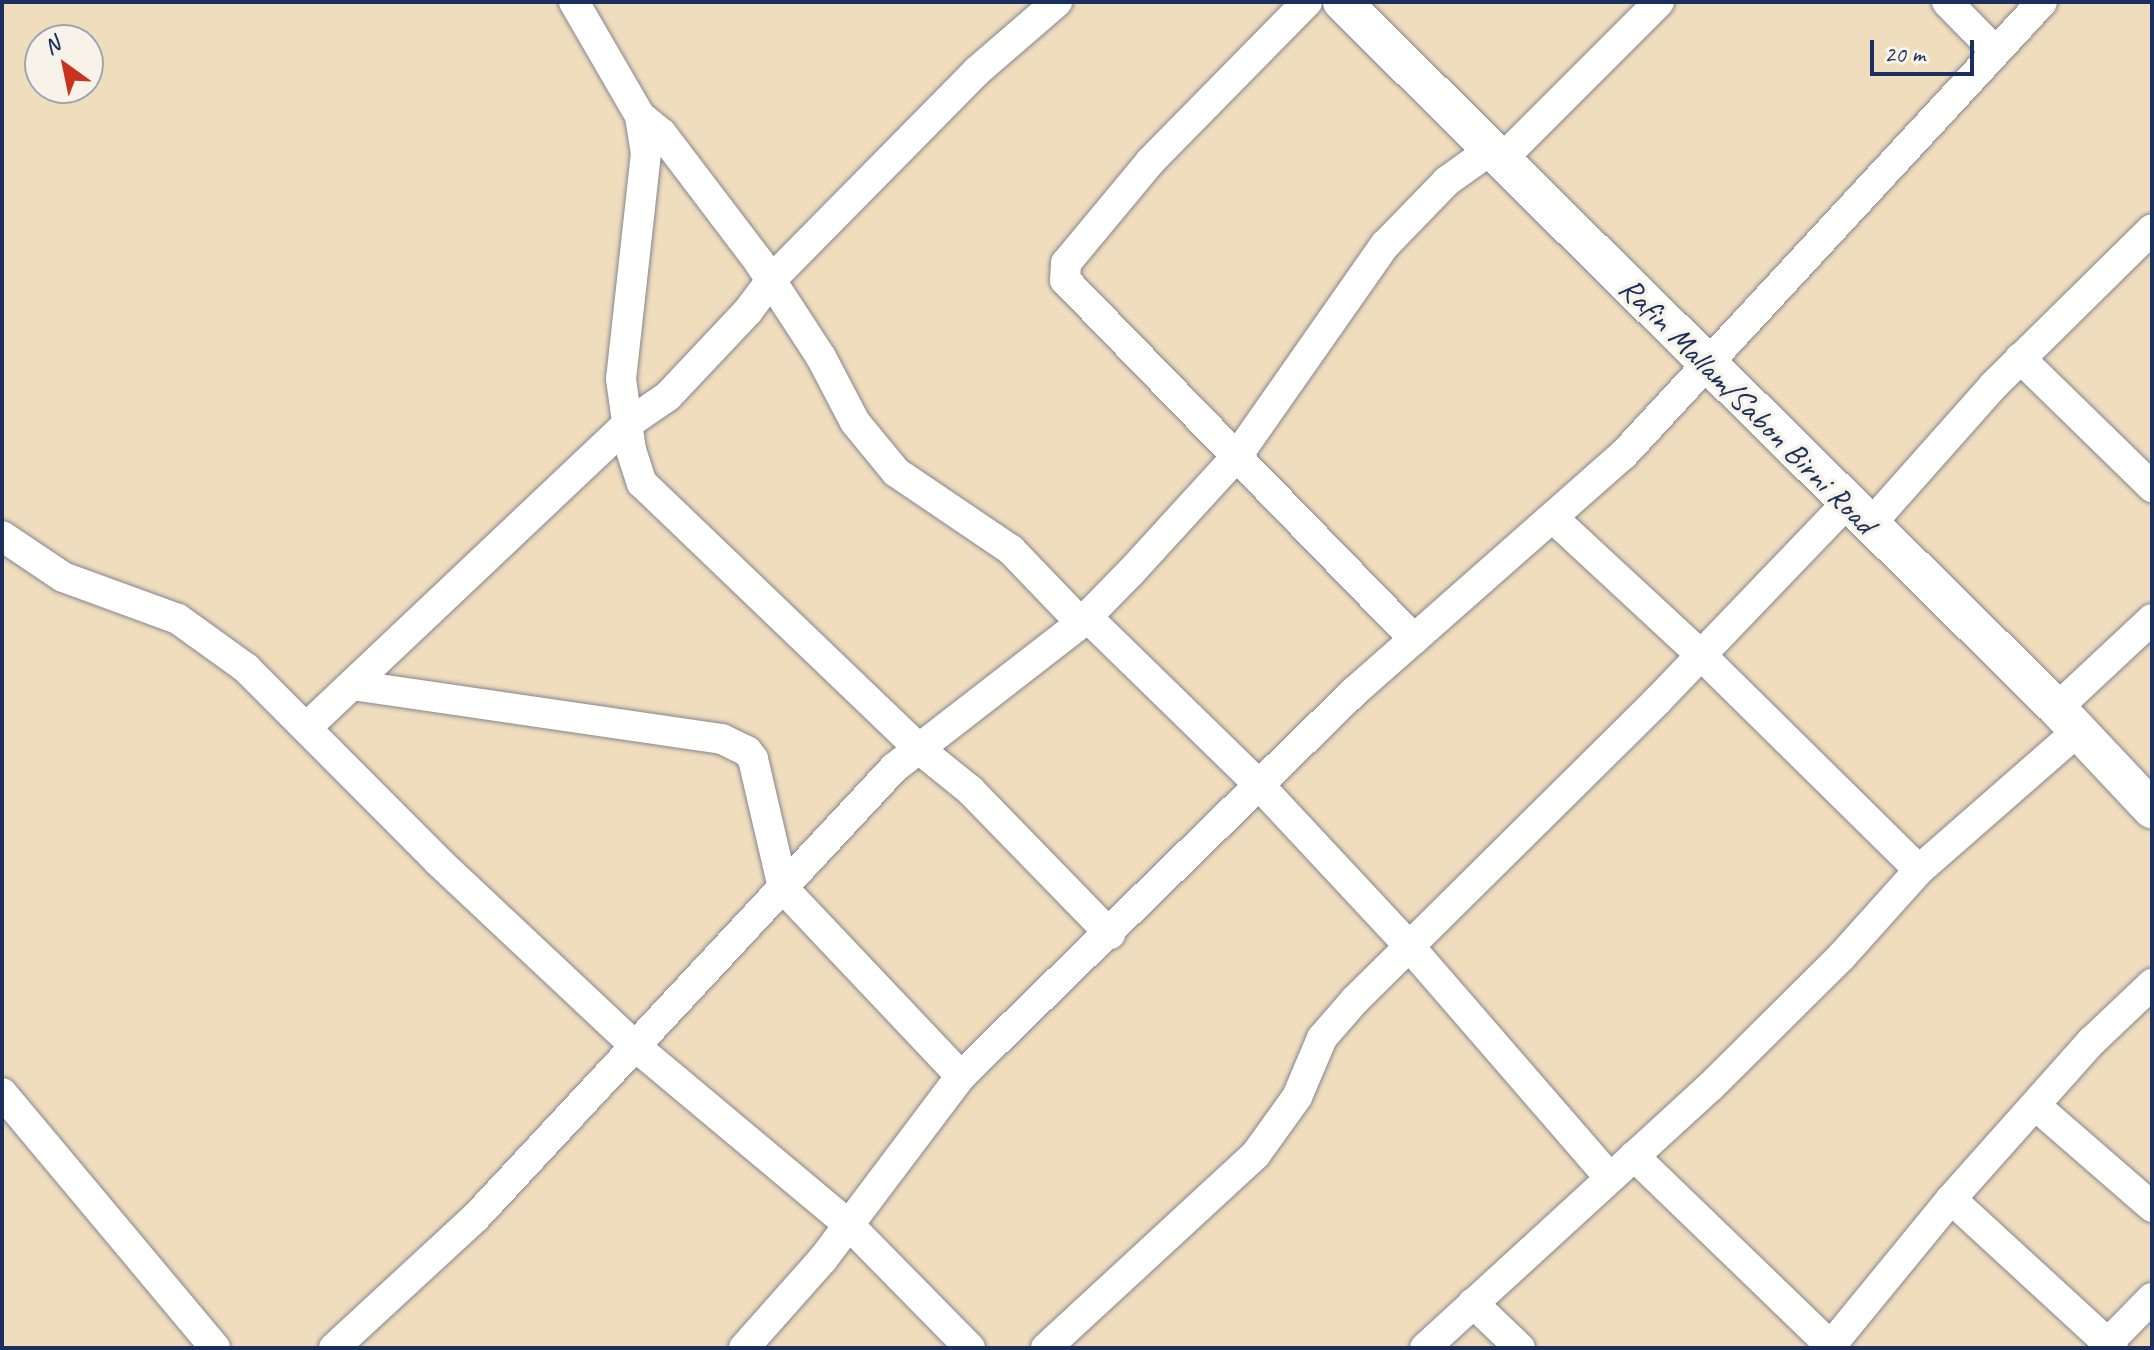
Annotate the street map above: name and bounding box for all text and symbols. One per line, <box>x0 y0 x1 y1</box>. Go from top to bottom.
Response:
north arrow <box>24 24 104 104</box>
scale bar <box>1874 24 1978 74</box>
text: N <box>39 30 65 61</box>
text: 20 m <box>1884 39 1925 69</box>
street label: Rafin Mallam/Sabon Birni Road <box>1610 269 1884 543</box>

